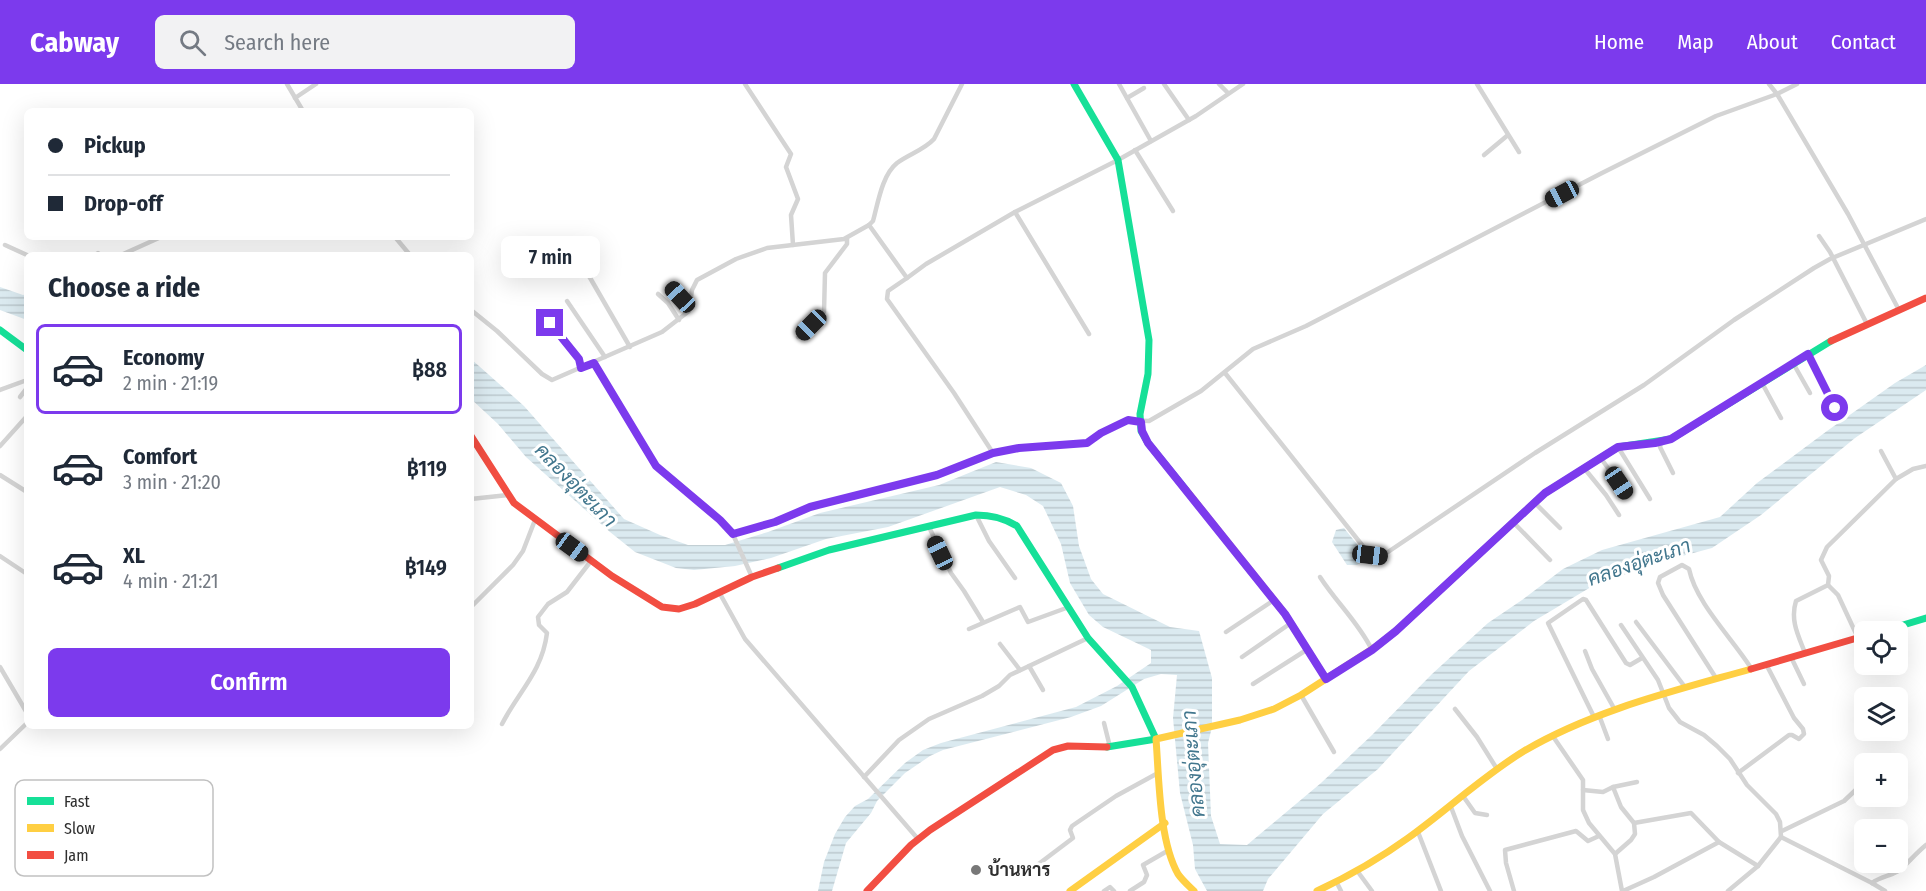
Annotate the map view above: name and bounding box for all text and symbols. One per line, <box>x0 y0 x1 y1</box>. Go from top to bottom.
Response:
search box <box>155 15 575 69</box>
text: Cabway <box>30 26 119 59</box>
icon: search <box>176 26 209 59</box>
text: Search here <box>224 29 330 56</box>
text: Home <box>1594 29 1644 55</box>
text: Map <box>1677 29 1714 55</box>
text: About <box>1747 29 1798 55</box>
text: Contact <box>1831 29 1896 55</box>
text: Pickup <box>84 132 146 159</box>
car <box>1542 178 1582 210</box>
text: Drop-off <box>84 190 163 217</box>
callout: 7 min <box>500 236 600 278</box>
text: 7 min <box>529 245 572 269</box>
text: Choose a ride <box>48 272 200 304</box>
car <box>661 278 699 316</box>
car <box>792 306 830 344</box>
route end <box>536 309 563 336</box>
icon: car <box>51 342 105 396</box>
text: Economy <box>123 344 204 371</box>
text: ฿88 <box>412 356 447 383</box>
text: 2 min · 21:19 <box>123 371 218 395</box>
route start <box>1821 394 1848 421</box>
water label: คลองอุ่ตะเภา <box>529 438 622 533</box>
icon: car <box>51 441 105 495</box>
text: Comfort <box>123 443 197 470</box>
text: ฿119 <box>407 455 447 482</box>
car <box>1601 463 1637 503</box>
text: 3 min · 21:20 <box>123 470 221 494</box>
car <box>552 529 592 565</box>
car <box>924 533 956 573</box>
water label: คลองอุ่ตะเภา <box>1584 533 1694 593</box>
icon: car <box>51 540 105 594</box>
text: XL <box>123 542 145 569</box>
car <box>1351 544 1389 566</box>
text: ฿149 <box>405 554 447 581</box>
text: 4 min · 21:21 <box>123 569 219 593</box>
map controls <box>1854 621 1908 873</box>
button: locate <box>1854 621 1908 675</box>
button: Confirm <box>48 648 450 717</box>
button: layers <box>1854 687 1908 741</box>
water label: คลองอุ่ตะเภา <box>1176 709 1212 818</box>
button: + <box>1854 753 1908 807</box>
legend <box>15 780 213 876</box>
text: Fast <box>64 792 91 811</box>
text: Slow <box>64 819 95 838</box>
button: − <box>1854 819 1908 873</box>
text: Jam <box>64 846 89 865</box>
place label: บ้านหาร <box>988 858 1050 881</box>
marker: บ้านหาร <box>969 863 983 877</box>

